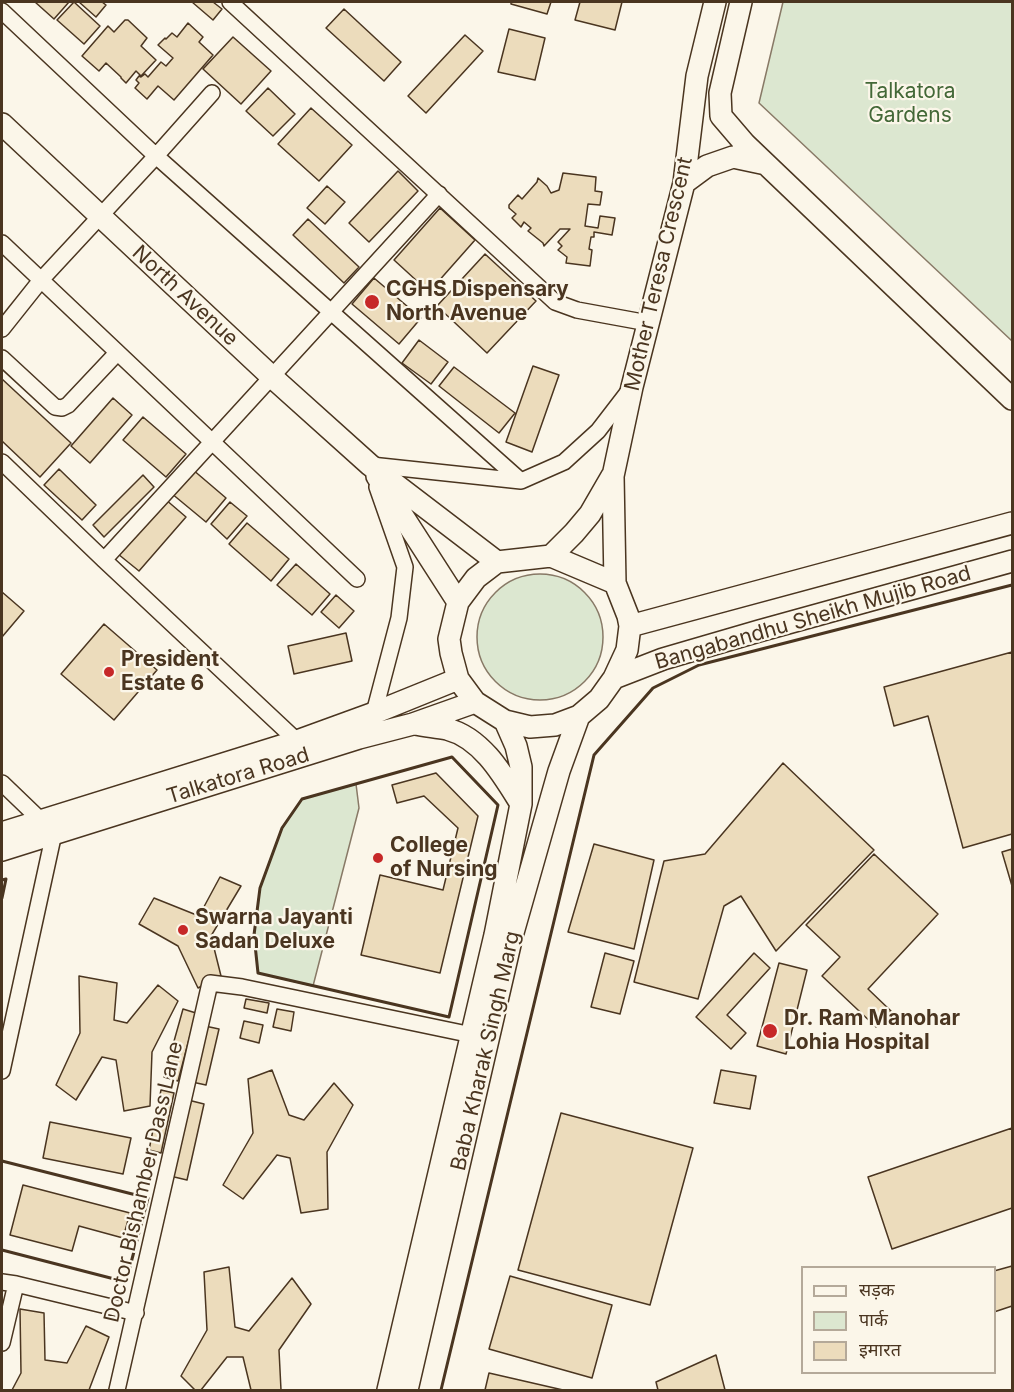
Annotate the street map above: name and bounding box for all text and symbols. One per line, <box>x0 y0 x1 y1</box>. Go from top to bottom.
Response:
park label: Talkatora Gardens <box>864 79 956 129</box>
street label: Mother Teresa Crescent <box>620 155 698 393</box>
street label: North Avenue <box>127 241 243 351</box>
place label: CGHS Dispensary North Avenue <box>386 277 569 327</box>
marker: CGHS Dispensary North Avenue <box>363 293 381 311</box>
street label: Bangabandhu Sheikh Mujib Road <box>652 561 974 675</box>
place label: President Estate 6 <box>121 647 219 697</box>
marker: President Estate 6 <box>102 665 116 679</box>
street label: Talkatora Road <box>164 742 312 810</box>
place label: College of Nursing <box>390 833 498 883</box>
marker: College of Nursing <box>371 851 385 865</box>
place label: Swarna Jayanti Sadan Deluxe <box>195 905 353 955</box>
marker: Swarna Jayanti Sadan Deluxe <box>176 923 190 937</box>
street label: Baba Kharak Singh Marg <box>446 929 526 1173</box>
place label: Dr. Ram Manohar Lohia Hospital <box>784 1006 960 1056</box>
marker: Dr. Ram Manohar Lohia Hospital <box>761 1022 779 1040</box>
street label: Doctor Bishamber Dass Lane <box>99 1039 189 1325</box>
legend <box>801 1266 996 1374</box>
text: सड़क <box>859 1279 895 1300</box>
text: पार्क <box>859 1309 888 1330</box>
text: इमारत <box>859 1339 901 1360</box>

